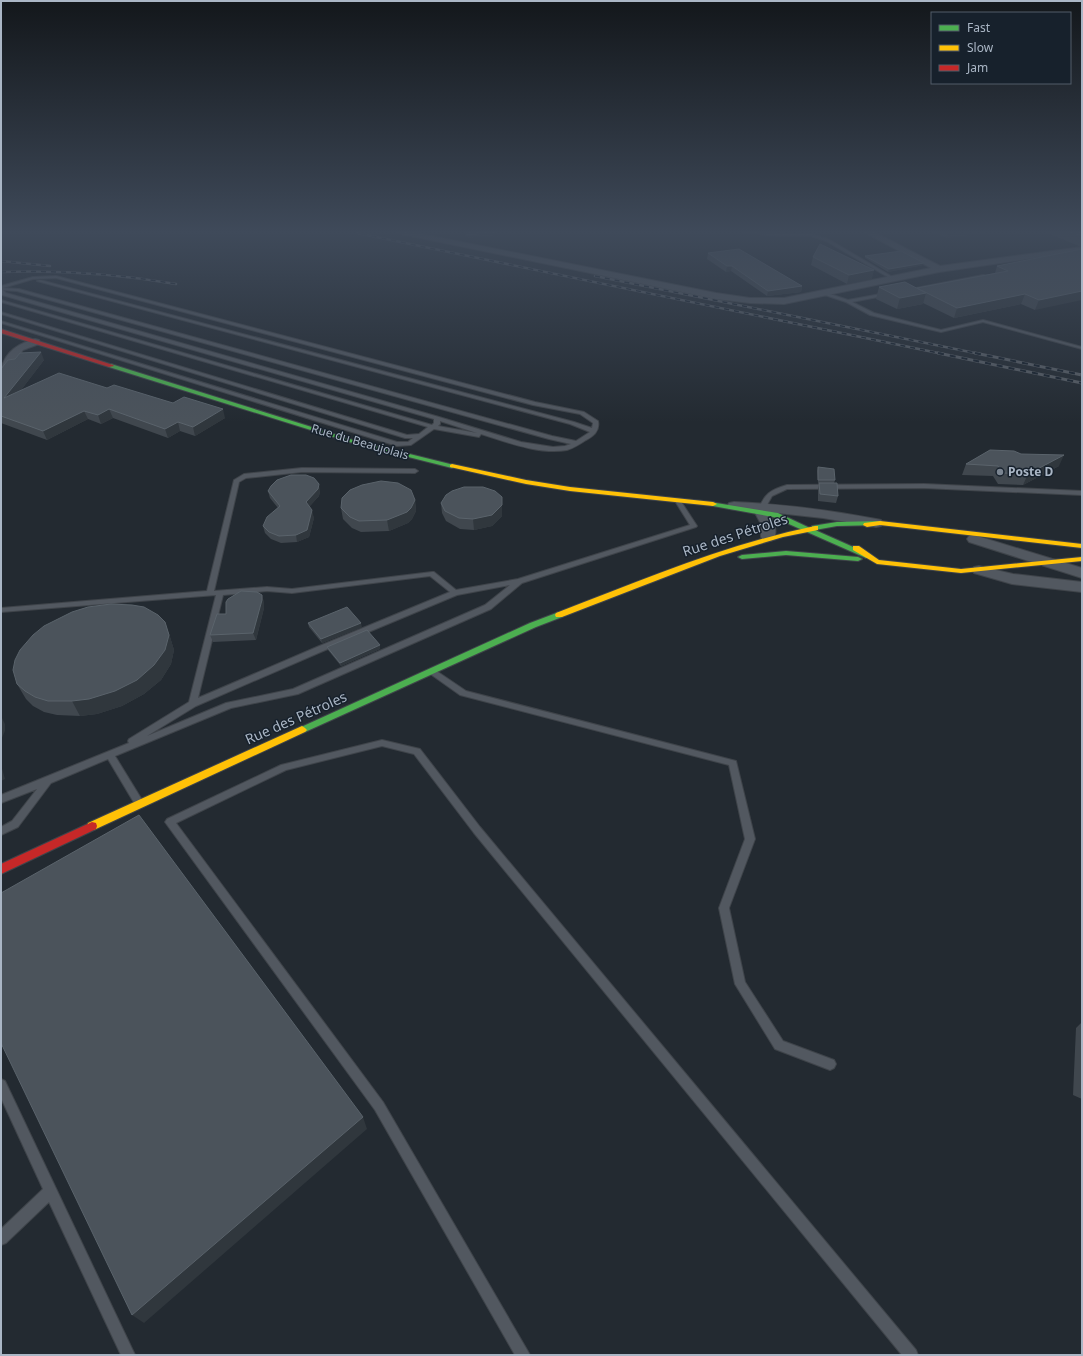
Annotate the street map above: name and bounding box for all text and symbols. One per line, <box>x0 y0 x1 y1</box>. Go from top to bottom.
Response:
legend <box>931 12 1071 84</box>
text: Fast <box>967 19 991 36</box>
text: Slow <box>967 39 994 56</box>
text: Jam <box>966 59 988 76</box>
street label: Rue du Beaujolais <box>310 420 411 464</box>
place label: Poste D <box>1008 463 1053 480</box>
marker: Poste D <box>995 467 1005 477</box>
street label: Rue des Pétroles <box>680 509 790 560</box>
street label: Rue des Pétroles <box>242 687 350 748</box>

